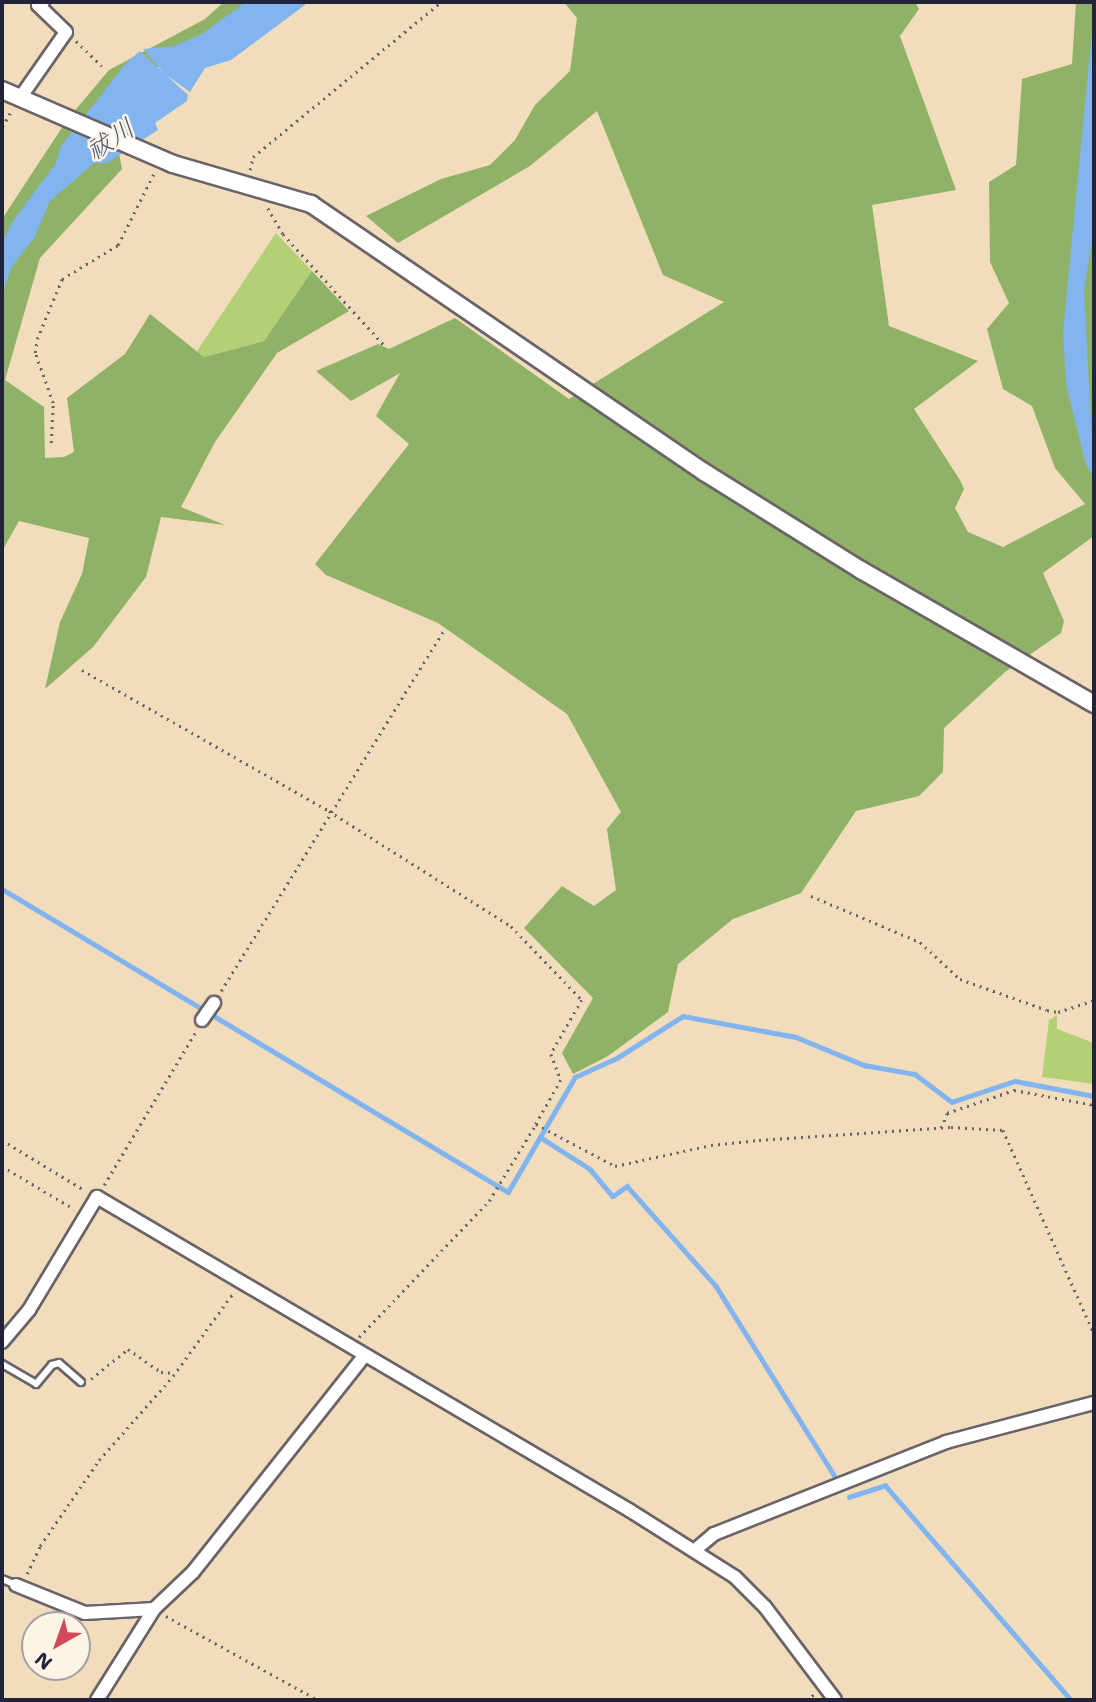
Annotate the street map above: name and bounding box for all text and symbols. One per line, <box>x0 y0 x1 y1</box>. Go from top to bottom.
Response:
water label: 祓川 <box>80 112 140 166</box>
north arrow <box>21 1611 91 1681</box>
text: N <box>30 1647 57 1675</box>

